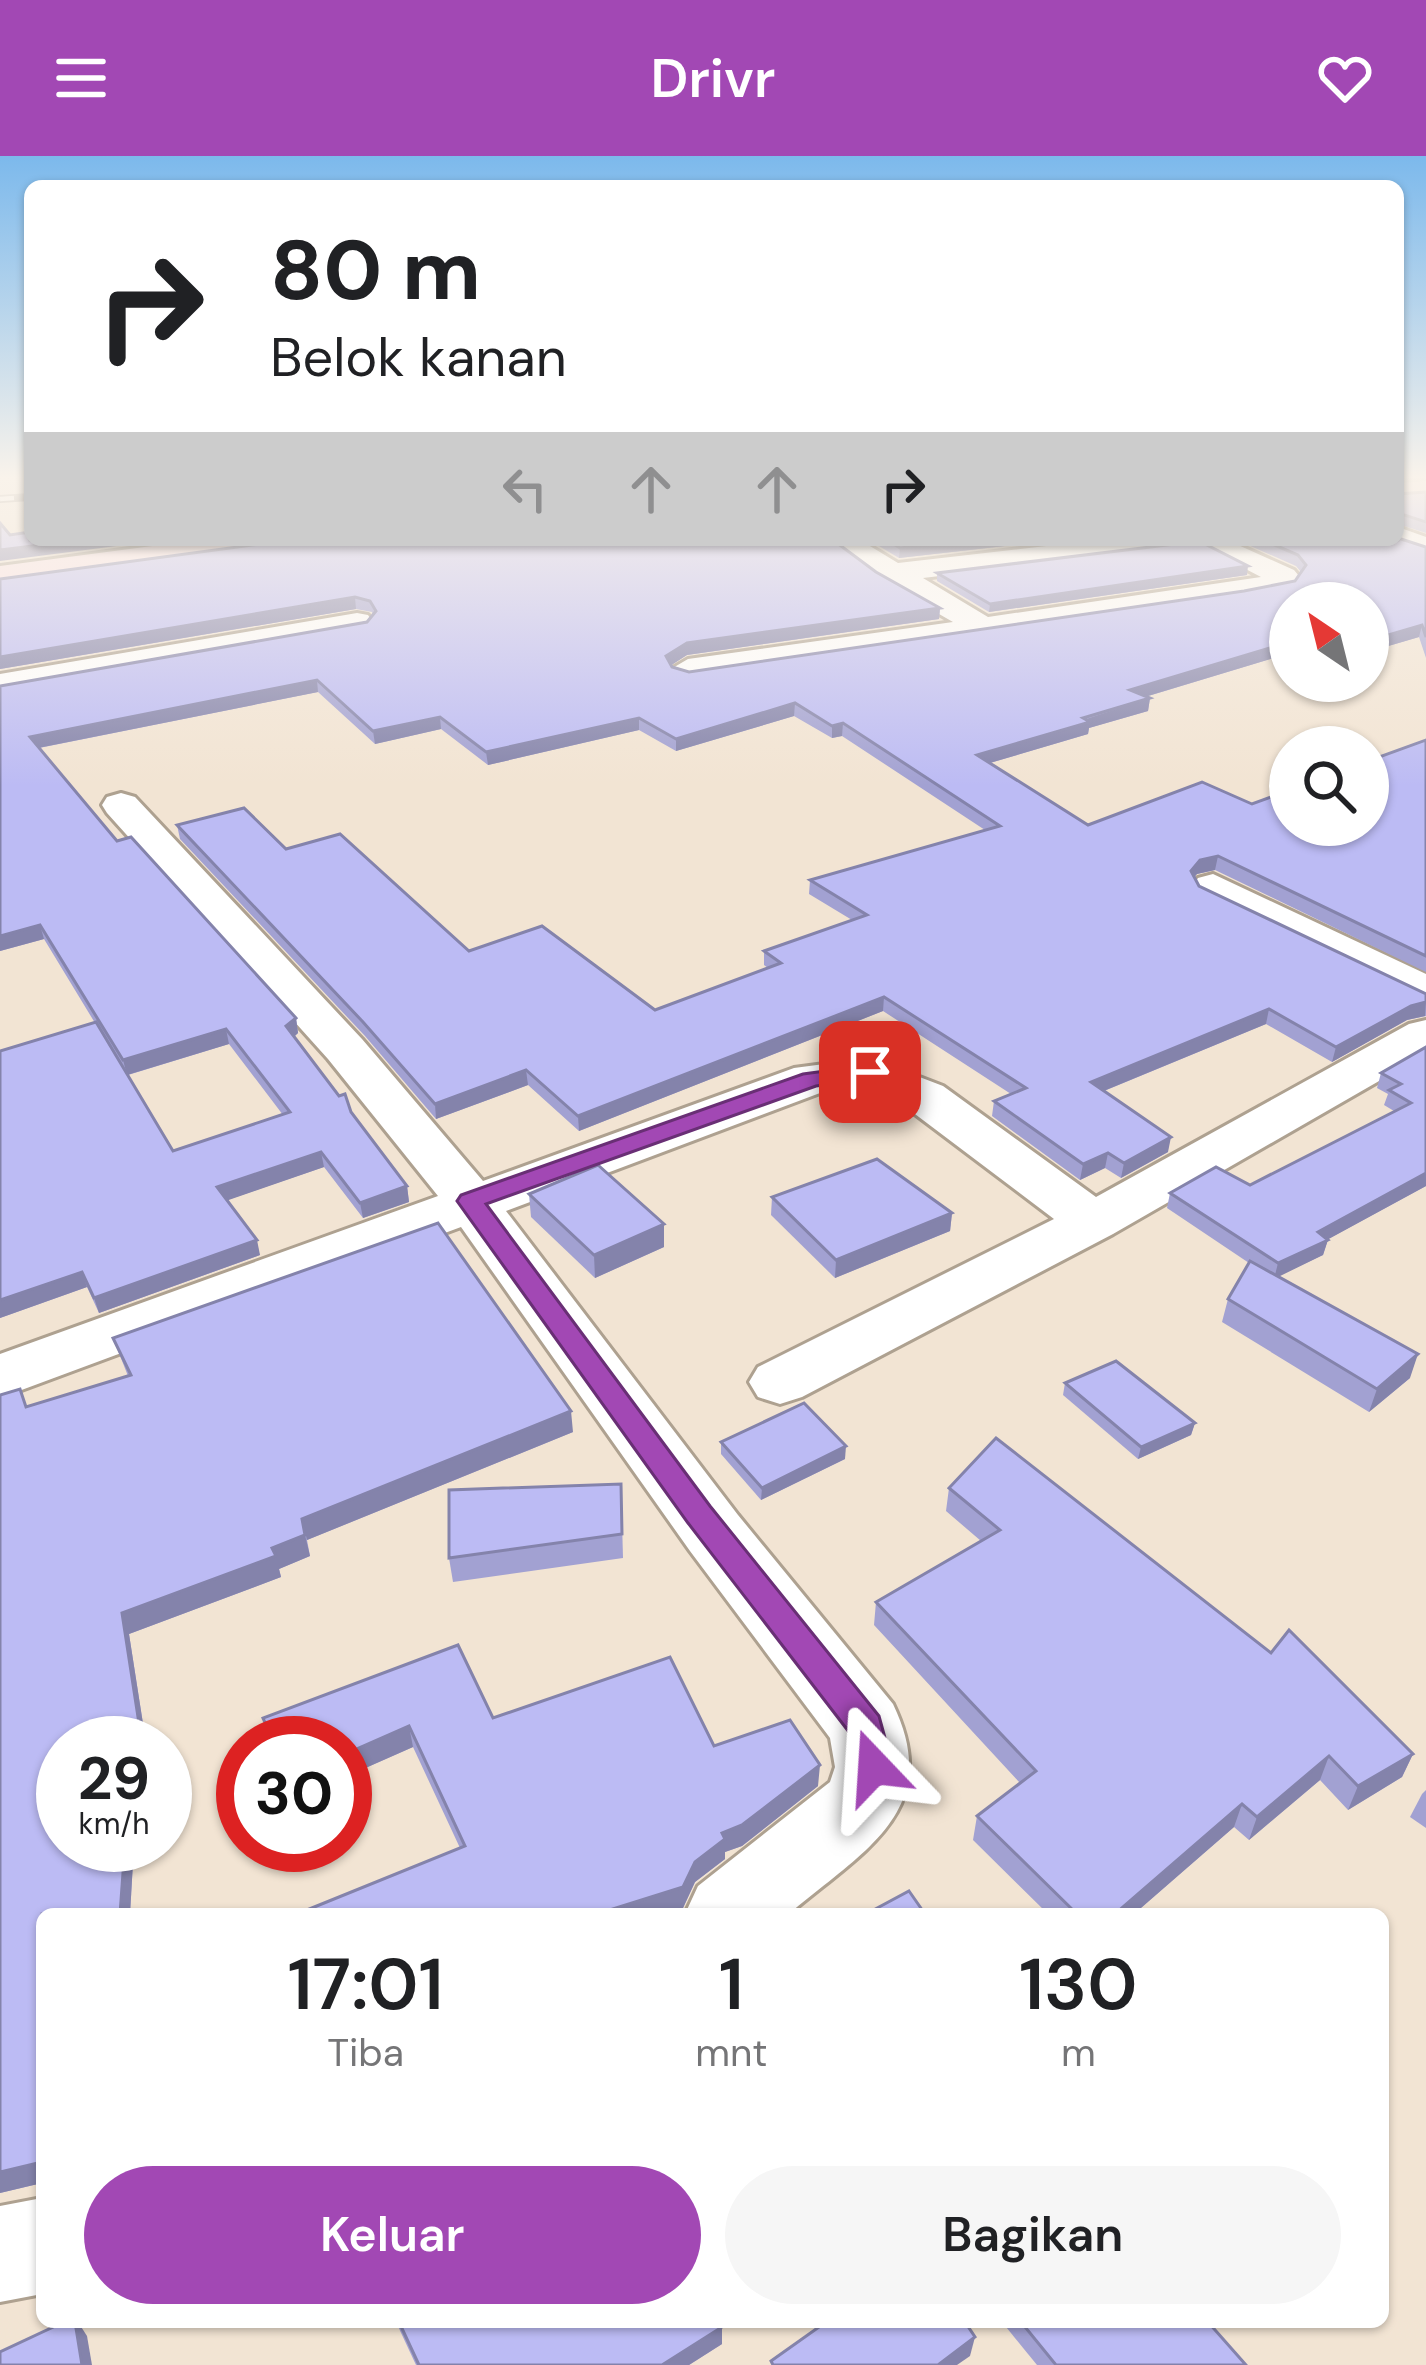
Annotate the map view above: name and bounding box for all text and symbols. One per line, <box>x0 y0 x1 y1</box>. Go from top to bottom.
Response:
text: Drivr <box>651 43 775 114</box>
icon: menu <box>48 45 114 111</box>
icon: heart <box>1312 45 1378 111</box>
text: 80 m <box>270 216 481 325</box>
icon: right <box>72 228 228 384</box>
text: Belok kanan <box>270 322 567 393</box>
icon: left <box>492 456 558 522</box>
icon: ahead <box>618 456 684 522</box>
icon: ahead <box>744 456 810 522</box>
icon: right <box>870 456 936 522</box>
north arrow <box>1269 582 1389 702</box>
map controls <box>1269 582 1389 846</box>
button: search <box>1269 726 1389 846</box>
pin <box>819 1021 921 1123</box>
icon: arrive <box>837 1039 903 1105</box>
position arrow <box>811 1704 937 1830</box>
speed limit sign: 30 <box>216 1716 372 1872</box>
text: 29 <box>78 1739 150 1818</box>
text: km/h <box>79 1804 149 1843</box>
text: 17:01 <box>287 1938 444 2031</box>
text: 1 <box>719 1938 744 2031</box>
text: 130 <box>1019 1938 1138 2031</box>
text: Tiba <box>327 2027 404 2078</box>
text: mnt <box>695 2027 768 2078</box>
text: m <box>1061 2027 1096 2078</box>
button: Keluar <box>84 2166 701 2304</box>
button: Bagikan <box>725 2166 1341 2304</box>

